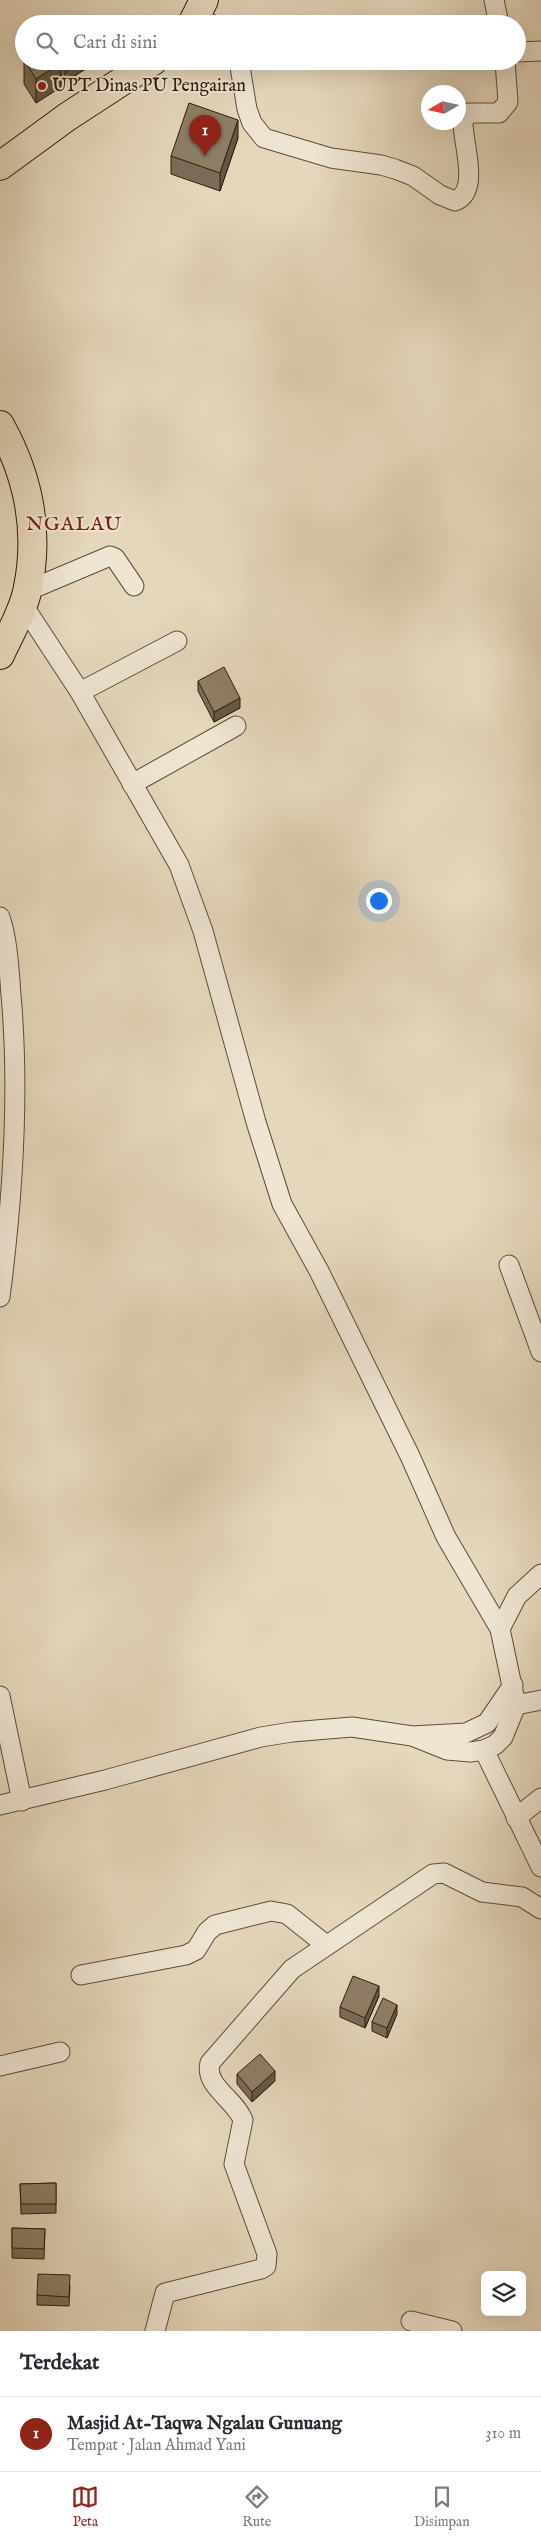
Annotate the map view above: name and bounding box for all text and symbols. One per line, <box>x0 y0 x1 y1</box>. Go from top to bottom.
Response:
search box <box>15 15 526 70</box>
icon: search <box>33 29 61 57</box>
text: Cari di sini <box>73 31 157 55</box>
place label: UPT Dinas PU Pengairan <box>52 75 246 98</box>
marker: UPT Dinas PU Pengairan <box>36 80 48 92</box>
north arrow <box>421 85 466 130</box>
pin: 1 <box>189 115 221 156</box>
district label: NGALAU <box>26 512 122 537</box>
your location <box>366 888 392 914</box>
map controls <box>481 2271 526 2316</box>
button: layers <box>481 2271 526 2316</box>
text: Terdekat <box>20 2350 99 2377</box>
text: Masjid At-Taqwa Ngalau Gunuang <box>67 2412 342 2436</box>
text: 1 <box>33 2424 39 2444</box>
text: 310 m <box>485 2424 521 2444</box>
text: Tempat · Jalan Ahmad Yani <box>67 2436 246 2456</box>
tab: Peta <box>71 2483 99 2531</box>
tab: Rute <box>242 2483 271 2531</box>
tab: Disimpan <box>414 2483 470 2531</box>

